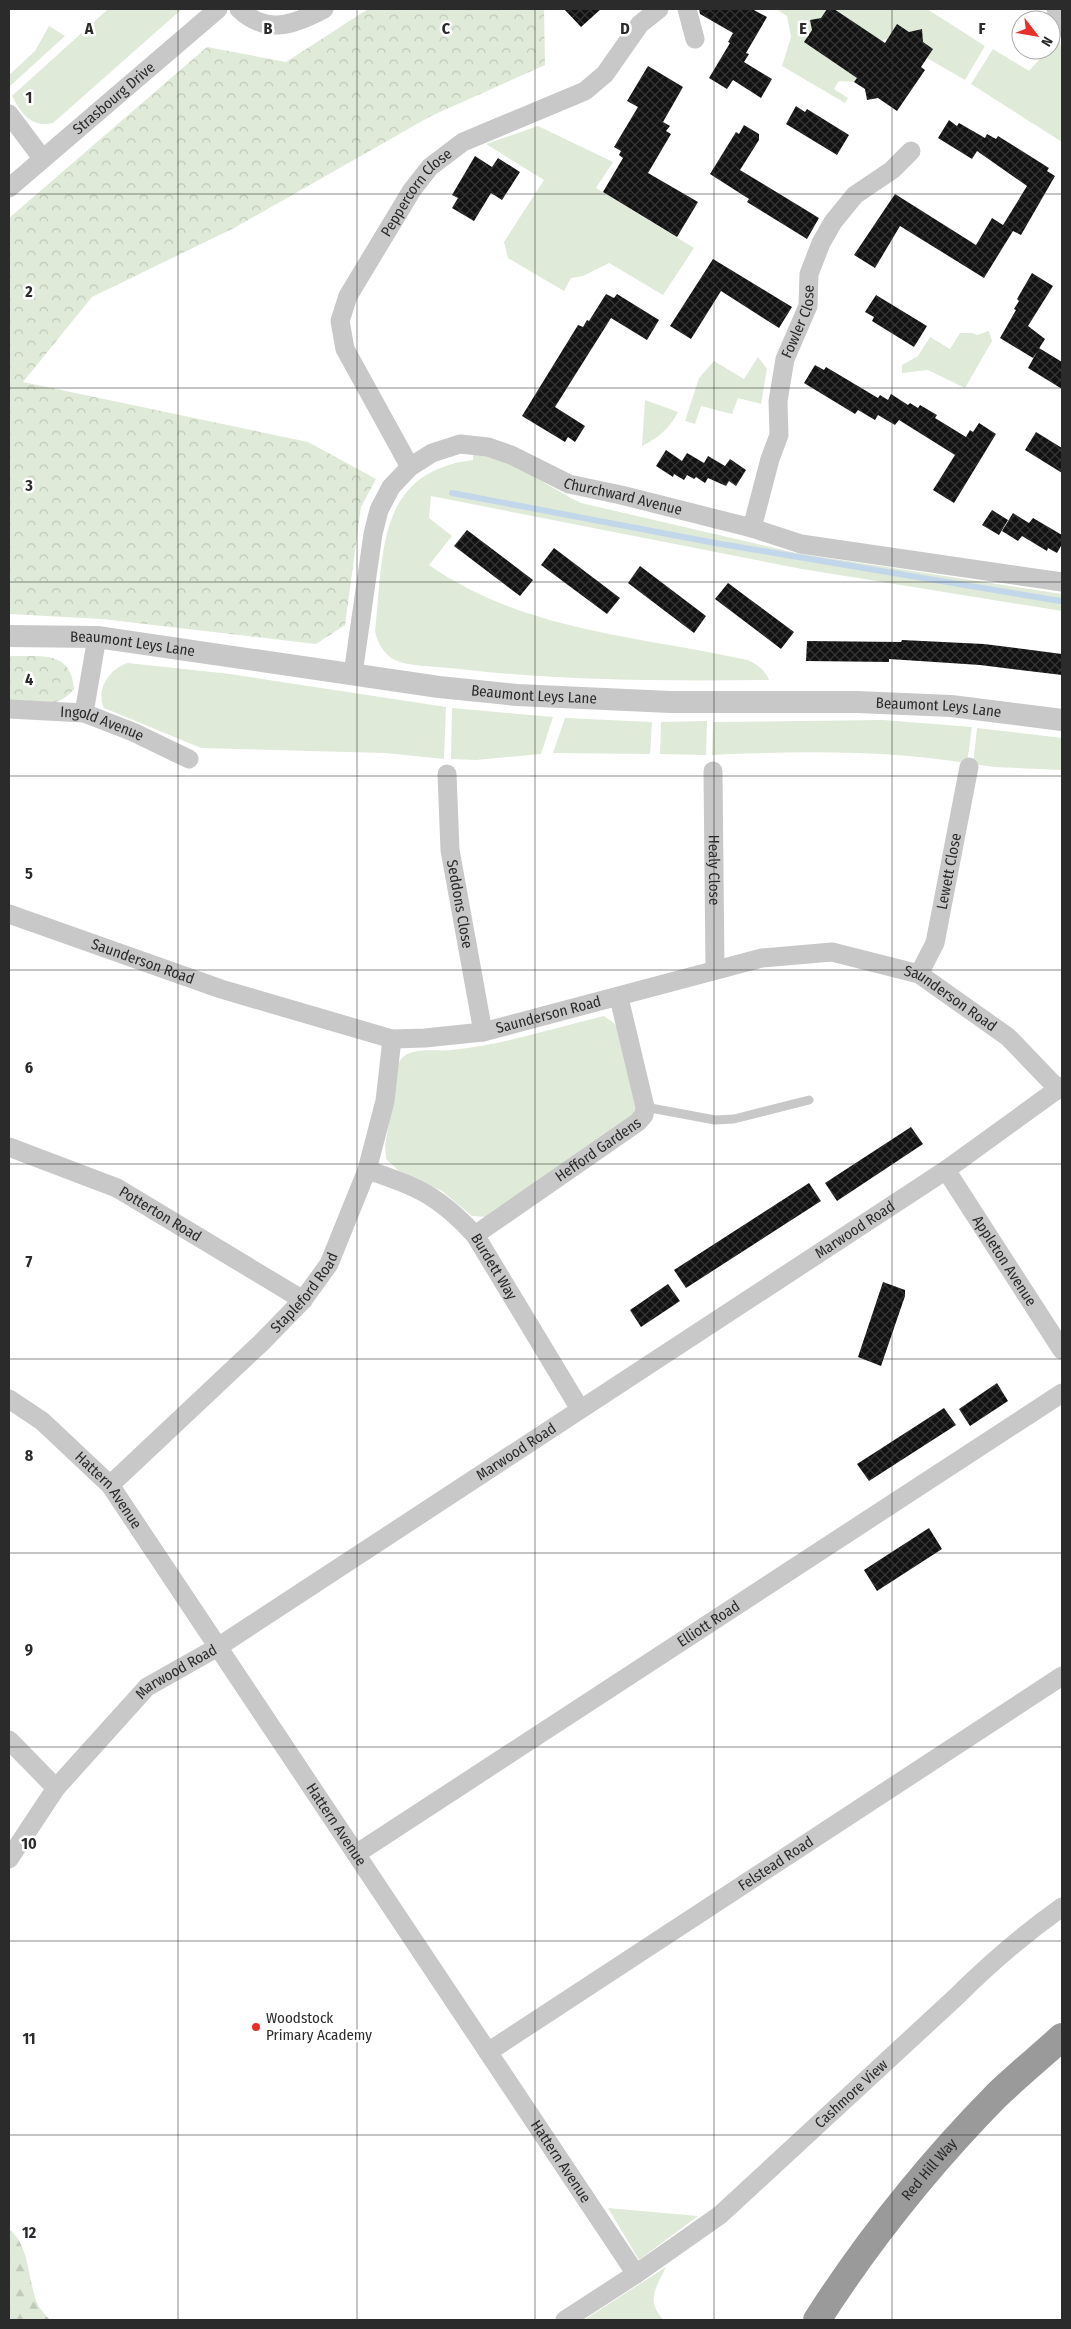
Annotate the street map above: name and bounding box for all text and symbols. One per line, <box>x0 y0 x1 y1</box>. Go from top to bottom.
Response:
north arrow <box>1011 10 1061 60</box>
text: A <box>84 19 94 38</box>
text: B <box>264 19 273 38</box>
text: C <box>442 19 451 38</box>
text: D <box>620 19 630 38</box>
text: E <box>799 19 807 38</box>
text: F <box>978 19 986 38</box>
text: N <box>1037 33 1056 49</box>
street label: Strasbourg Drive <box>69 58 158 138</box>
text: 1 <box>26 88 32 107</box>
street label: Peppercorn Close <box>377 145 455 240</box>
text: 2 <box>24 282 33 301</box>
street label: Fowler Close <box>778 285 818 361</box>
street label: Churchward Avenue <box>561 474 684 519</box>
text: 3 <box>24 476 33 495</box>
street label: Beaumont Leys Lane <box>70 628 196 660</box>
text: 4 <box>25 670 33 689</box>
street label: Beaumont Leys Lane <box>470 681 597 708</box>
street label: Beaumont Leys Lane <box>875 694 1002 721</box>
street label: Ingold Avenue <box>60 703 147 745</box>
street label: Lewett Close <box>933 831 965 911</box>
street label: Healy Close <box>705 835 723 905</box>
street label: Seddons Close <box>443 858 477 950</box>
text: 5 <box>25 864 33 883</box>
street label: Saunderson Road <box>89 935 197 988</box>
street label: Saunderson Road <box>902 962 1000 1035</box>
street label: Saunderson Road <box>494 992 603 1037</box>
text: 6 <box>25 1058 33 1077</box>
street label: Hefford Gardens <box>552 1114 645 1186</box>
street label: Potterton Road <box>116 1182 205 1246</box>
street label: Marwood Road <box>812 1197 898 1262</box>
street label: Appleton Avenue <box>969 1212 1040 1309</box>
street label: Burdett Way <box>467 1230 521 1303</box>
street label: Stapleford Road <box>267 1250 342 1337</box>
text: 7 <box>26 1252 33 1271</box>
street label: Marwood Road <box>473 1419 559 1484</box>
text: 8 <box>25 1446 34 1465</box>
street label: Hattern Avenue <box>71 1448 146 1532</box>
street label: Elliott Road <box>674 1597 743 1651</box>
text: 9 <box>25 1640 33 1659</box>
street label: Marwood Road <box>132 1641 220 1703</box>
street label: Hattern Avenue <box>302 1780 370 1869</box>
street label: Felstead Road <box>735 1832 817 1895</box>
text: 10 <box>21 1834 37 1853</box>
place label: Woodstock Primary Academy <box>266 2009 372 2044</box>
marker: Woodstock Primary Academy <box>250 2021 262 2033</box>
text: 11 <box>22 2029 36 2048</box>
street label: Cashmore View <box>811 2055 892 2132</box>
street label: Hattern Avenue <box>527 2117 595 2206</box>
street label: Red Hill Way <box>898 2134 961 2204</box>
text: 12 <box>22 2223 37 2242</box>

